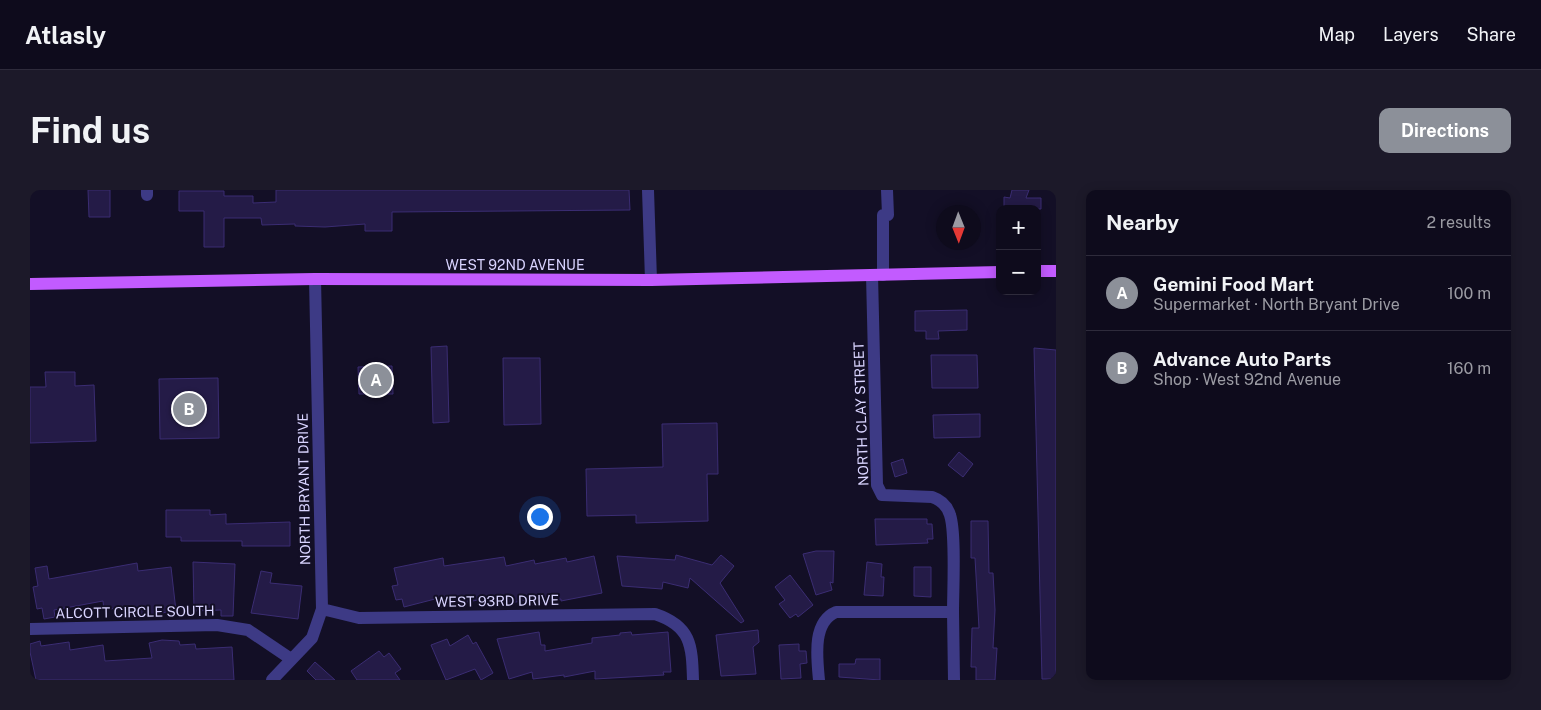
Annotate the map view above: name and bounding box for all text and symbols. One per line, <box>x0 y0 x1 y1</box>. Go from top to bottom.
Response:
text: Atlasly <box>25 21 106 49</box>
text: Map <box>1319 24 1355 45</box>
text: Layers <box>1383 24 1439 45</box>
text: Share <box>1467 24 1516 45</box>
button: Directions <box>1379 108 1511 153</box>
text: Find us <box>30 110 150 151</box>
north arrow <box>936 205 981 250</box>
map controls <box>996 205 1041 295</box>
button: + <box>996 205 1041 250</box>
text: Nearby <box>1106 210 1179 235</box>
text: 2 results <box>1426 213 1491 232</box>
button: − <box>996 250 1041 295</box>
street label: WEST 92ND AVENUE <box>445 257 585 273</box>
text: Gemini Food Mart <box>1153 273 1314 295</box>
text: A <box>1116 284 1128 303</box>
text: 100 m <box>1447 284 1491 303</box>
text: Supermarket · North Bryant Drive <box>1153 295 1400 314</box>
street label: NORTH CLAY STREET <box>850 342 872 486</box>
text: Advance Auto Parts <box>1153 348 1331 370</box>
text: B <box>1117 359 1127 378</box>
text: 160 m <box>1447 359 1491 378</box>
pin: A <box>360 361 392 399</box>
text: Shop · West 92nd Avenue <box>1153 370 1341 389</box>
pin: B <box>173 390 205 428</box>
street label: NORTH BRYANT DRIVE <box>295 413 313 565</box>
your location <box>527 504 553 530</box>
street label: WEST 93RD DRIVE <box>435 592 559 610</box>
street label: ALCOTT CIRCLE SOUTH <box>55 603 215 621</box>

